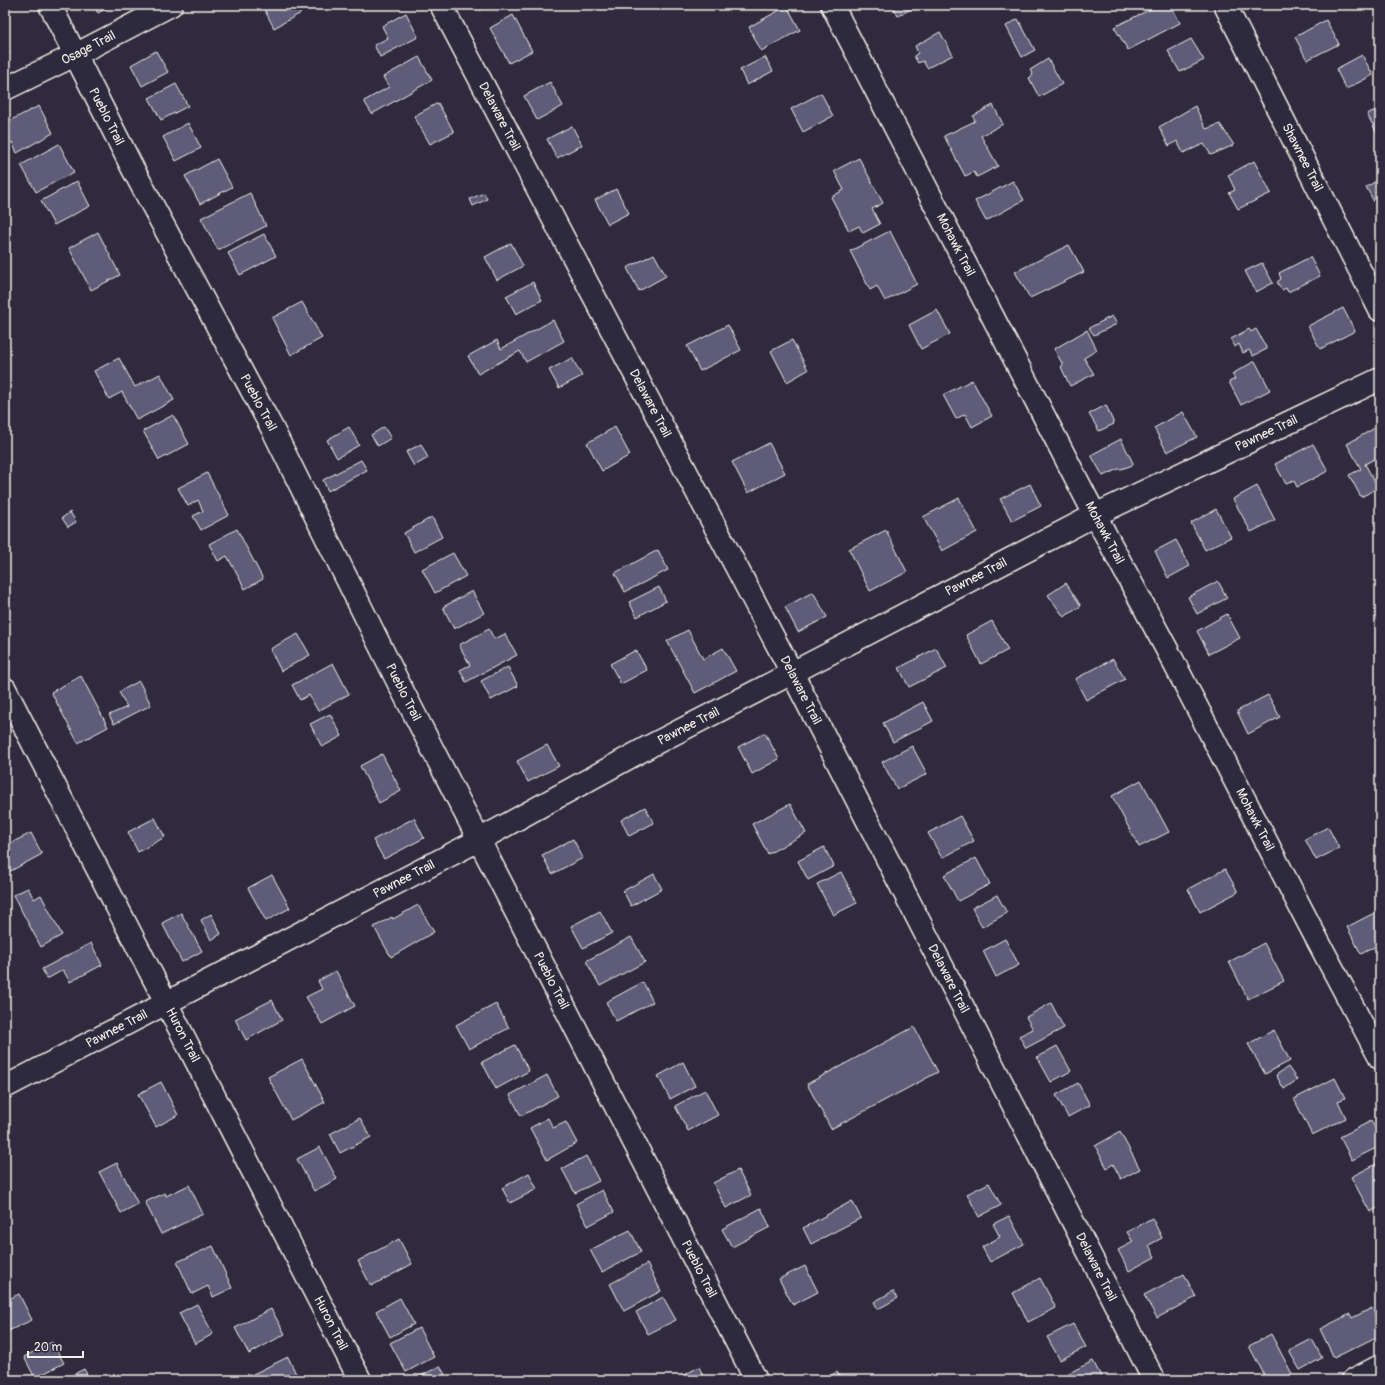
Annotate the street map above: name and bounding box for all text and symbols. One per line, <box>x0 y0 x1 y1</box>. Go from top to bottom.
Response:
street label: Osage Trail <box>59 27 118 68</box>
street label: Delaware Trail <box>475 80 524 154</box>
street label: Pueblo Trail <box>85 85 128 148</box>
street label: Shawnee Trail <box>1278 121 1326 194</box>
street label: Mohawk Trail <box>933 211 979 279</box>
street label: Delaware Trail <box>626 366 675 440</box>
street label: Pueblo Trail <box>237 371 280 434</box>
street label: Pawnee Trail <box>1233 411 1300 455</box>
street label: Mohawk Trail <box>1081 499 1128 567</box>
street label: Pawnee Trail <box>943 554 1010 600</box>
street label: Delaware Trail <box>776 653 825 727</box>
street label: Pueblo Trail <box>382 661 425 724</box>
street label: Pawnee Trail <box>655 704 722 749</box>
street label: Mohawk Trail <box>1232 786 1278 854</box>
street label: Pawnee Trail <box>370 856 438 902</box>
street label: Delaware Trail <box>924 942 973 1016</box>
street label: Pueblo Trail <box>530 949 573 1012</box>
street label: Huron Trail <box>162 1005 203 1065</box>
street label: Pawnee Trail <box>83 1006 150 1051</box>
street label: Delaware Trail <box>1072 1230 1120 1304</box>
street label: Pueblo Trail <box>678 1238 720 1300</box>
street label: Huron Trail <box>310 1293 351 1353</box>
scale bar <box>28 1333 83 1359</box>
text: 20 m <box>34 1340 63 1355</box>

